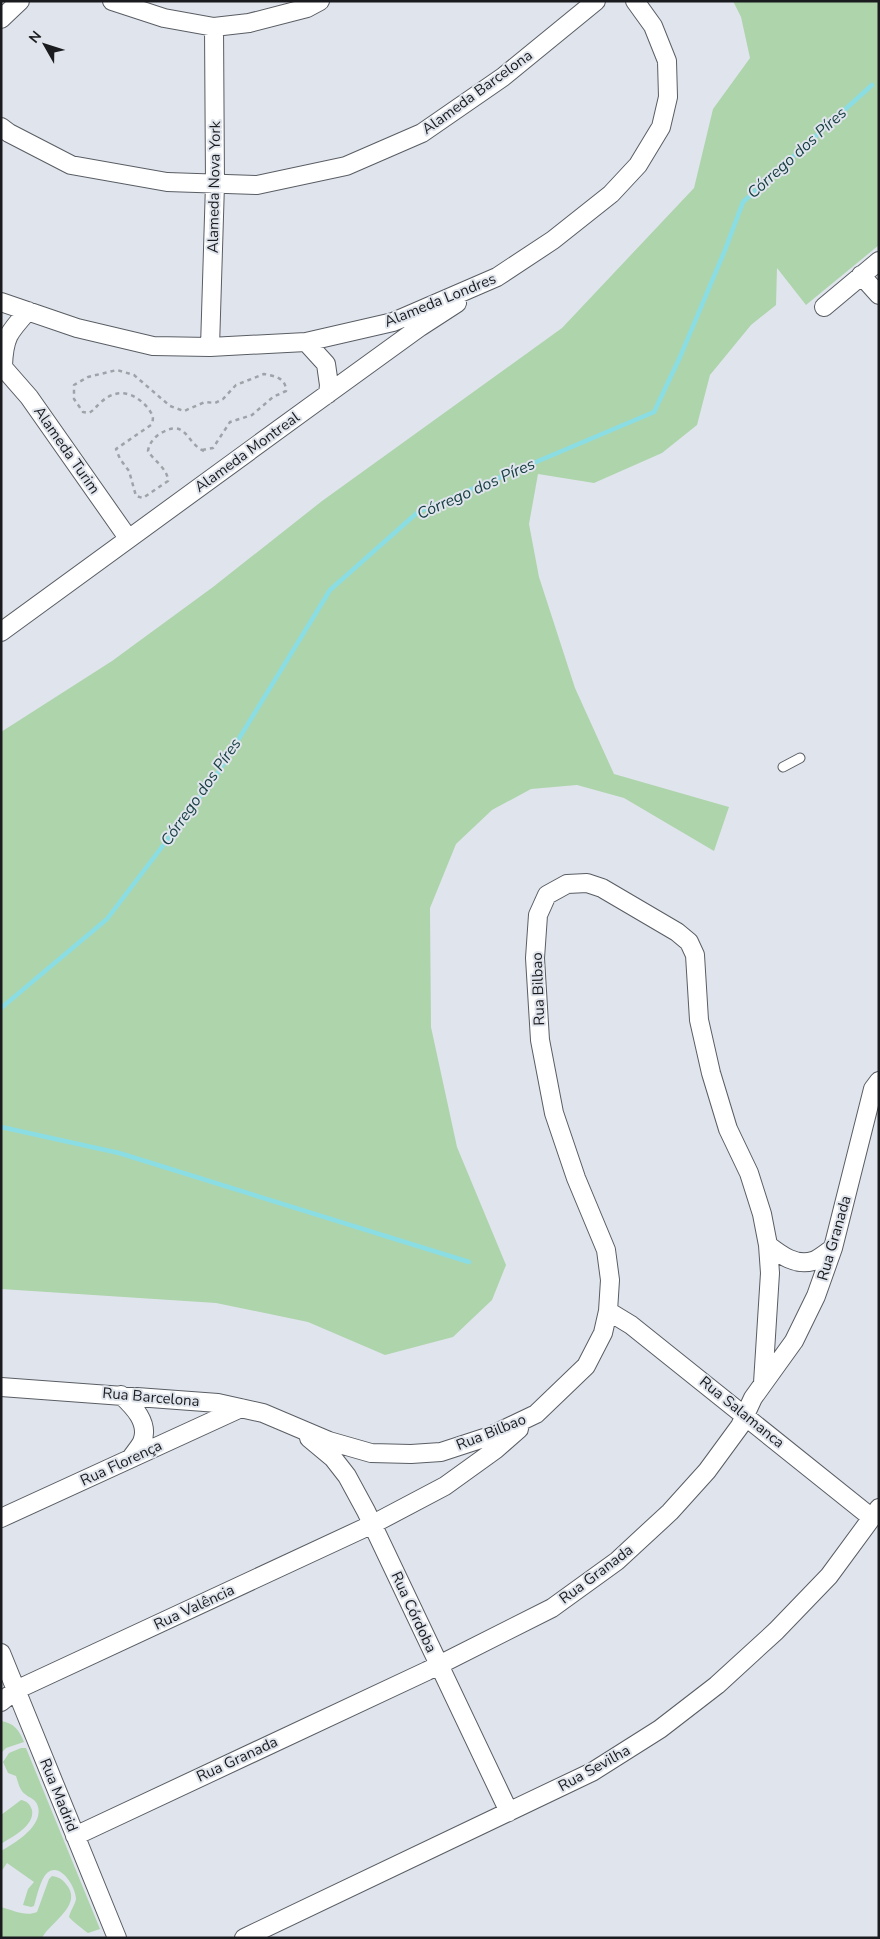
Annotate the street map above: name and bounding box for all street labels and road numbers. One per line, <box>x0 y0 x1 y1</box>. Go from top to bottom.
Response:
street label: Alameda Barcelona <box>418 45 536 139</box>
street label: Alameda Nova York <box>203 120 225 253</box>
street label: Alameda Londres <box>381 268 499 332</box>
street label: Alameda Turim <box>29 402 105 498</box>
street label: Alameda Montreal <box>190 407 304 497</box>
street label: Rua Bilbao <box>527 952 549 1026</box>
street label: Rua Granada <box>812 1193 856 1283</box>
street label: Rua Salamanca <box>695 1372 789 1452</box>
street label: Rua Barcelona <box>102 1383 200 1411</box>
street label: Rua Bilbao <box>453 1409 529 1455</box>
street label: Rua Florença <box>77 1435 165 1491</box>
street label: Rua Granada <box>555 1540 637 1608</box>
street label: Rua Córdoba <box>387 1568 441 1656</box>
street label: Rua Valência <box>150 1580 238 1634</box>
street label: Rua Granada <box>193 1731 281 1787</box>
street label: Rua Sevilha <box>554 1740 634 1796</box>
street label: Rua Madrid <box>35 1755 83 1835</box>

